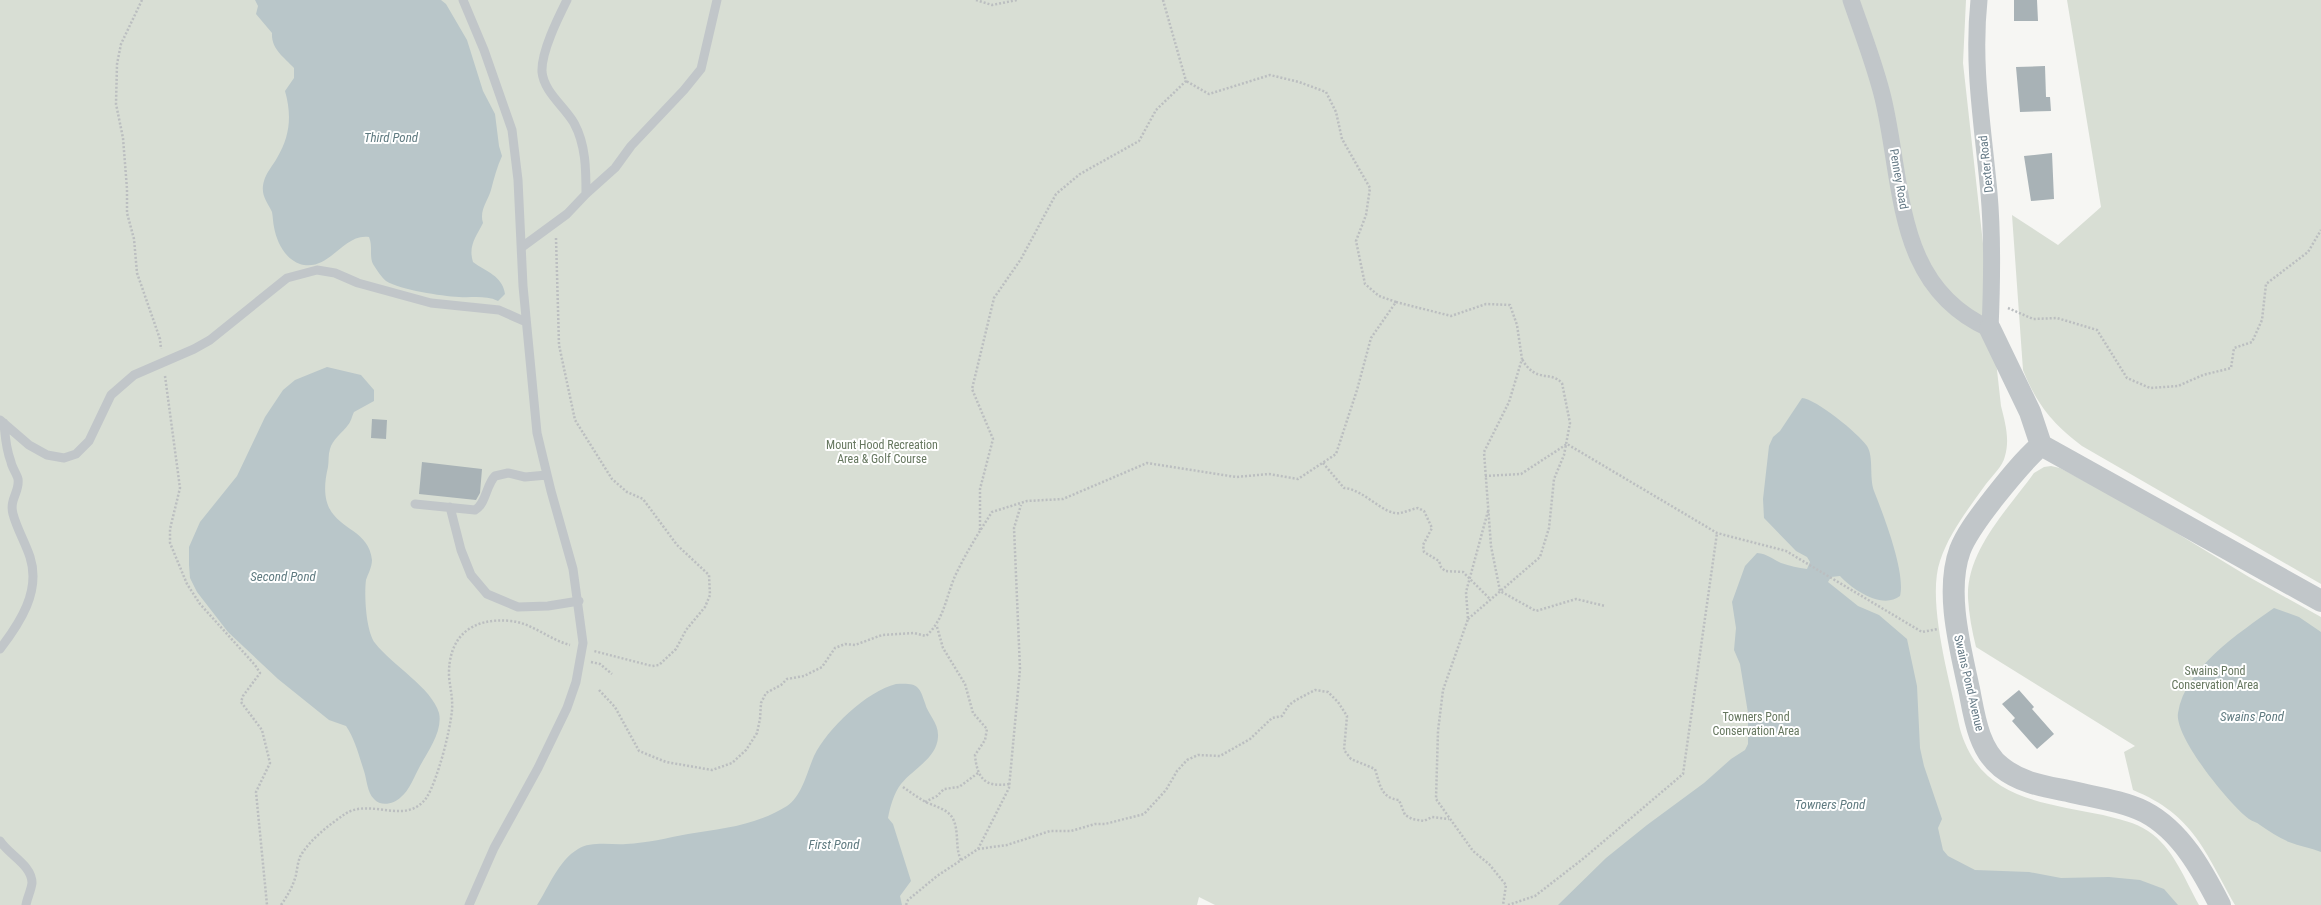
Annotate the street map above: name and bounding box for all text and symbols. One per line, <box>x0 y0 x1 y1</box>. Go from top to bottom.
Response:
water label: Third Pond <box>364 130 419 145</box>
street label: Dexter Road <box>1976 135 1996 193</box>
street label: Penney Road <box>1887 148 1911 210</box>
park label: Mount Hood Recreation Area & Golf Course <box>826 438 938 466</box>
water label: Second Pond <box>250 569 317 584</box>
street label: Swains Pond Avenue <box>1951 634 1987 733</box>
park label: Swains Pond Conservation Area <box>2171 664 2259 692</box>
water label: Swains Pond <box>2220 709 2285 724</box>
park label: Towners Pond Conservation Area <box>1712 710 1800 738</box>
water label: Towners Pond <box>1795 797 1866 812</box>
water label: First Pond <box>809 837 860 852</box>

